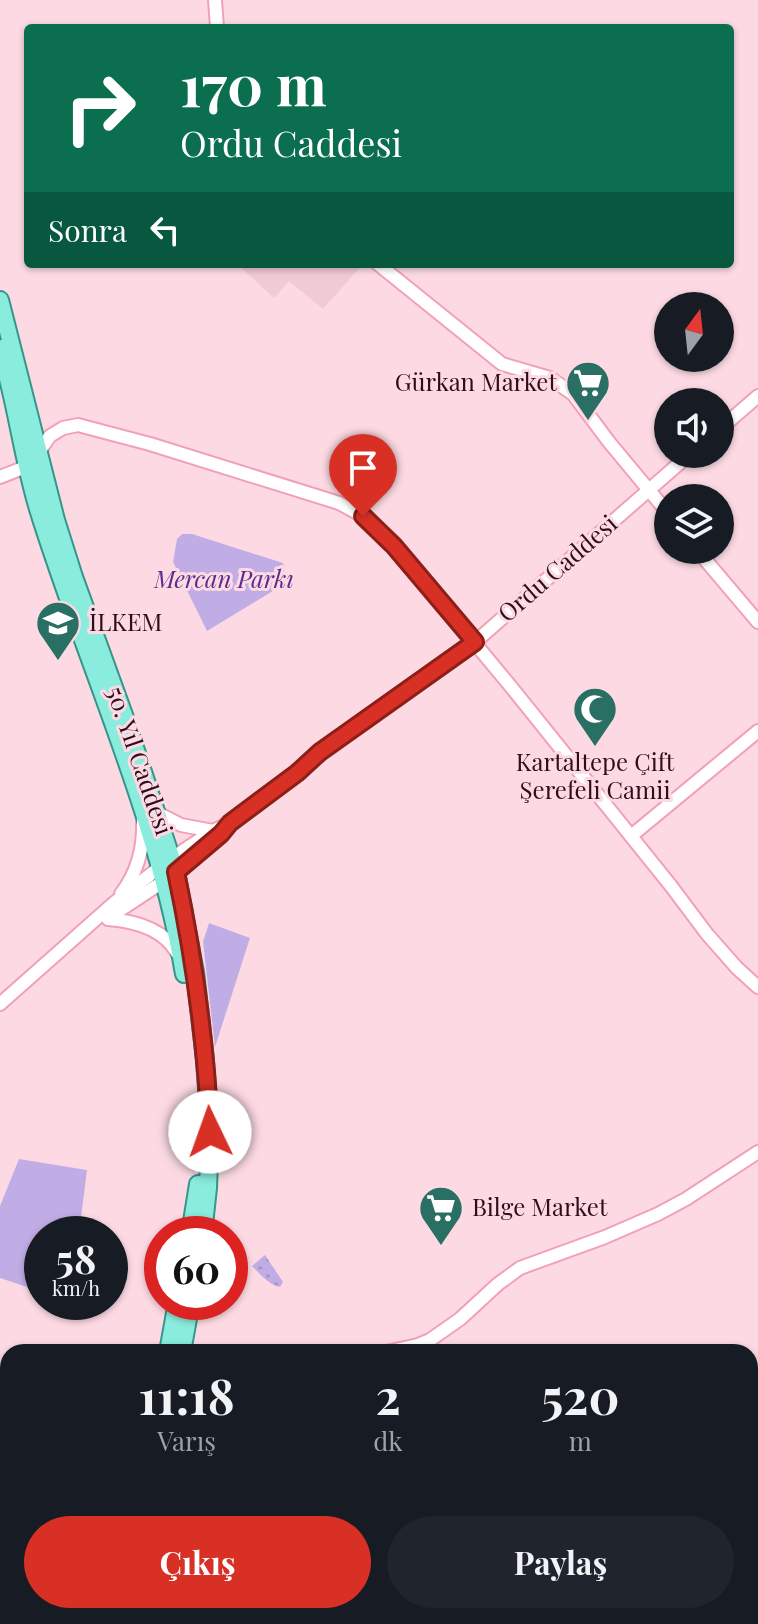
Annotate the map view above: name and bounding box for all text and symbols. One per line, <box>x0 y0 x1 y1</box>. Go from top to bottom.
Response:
text: 170 m <box>180 46 327 121</box>
icon: right <box>48 56 152 160</box>
text: Ordu Caddesi <box>180 118 402 166</box>
icon: left <box>143 208 187 252</box>
text: Sonra <box>48 210 127 250</box>
north arrow <box>654 292 734 372</box>
map controls <box>654 292 734 564</box>
supermarket icon: Gürkan Market <box>564 359 612 422</box>
place label: Gürkan Market <box>395 365 557 397</box>
button: sound <box>654 388 734 468</box>
pin <box>329 434 397 516</box>
icon: arrive <box>341 446 385 490</box>
button: layers <box>654 484 734 564</box>
street label: Ordu Caddesi <box>490 507 623 628</box>
park label: Mercan Parkı <box>153 562 294 594</box>
school or university icon: İLKEM <box>34 599 82 662</box>
place label: İLKEM <box>89 605 163 637</box>
street label: 50. Yıl Caddesi <box>101 682 181 839</box>
mosque icon: Kartaltepe Çift Şerefeli Camii <box>571 685 619 748</box>
place label: Kartaltepe Çift Şerefeli Camii <box>516 745 675 805</box>
position arrow <box>168 1090 252 1174</box>
supermarket icon: Bilge Market <box>417 1184 465 1247</box>
place label: Bilge Market <box>472 1190 608 1222</box>
speed limit sign: 60 <box>144 1216 248 1320</box>
text: 58 <box>56 1231 96 1284</box>
text: km/h <box>52 1274 100 1301</box>
text: 11:18 <box>139 1363 235 1427</box>
text: 2 <box>375 1363 400 1427</box>
text: 520 <box>541 1363 619 1427</box>
text: Varış <box>157 1423 216 1458</box>
text: dk <box>373 1423 403 1458</box>
text: m <box>569 1423 592 1458</box>
button: Çıkış <box>24 1516 371 1608</box>
button: Paylaş <box>387 1516 734 1608</box>

